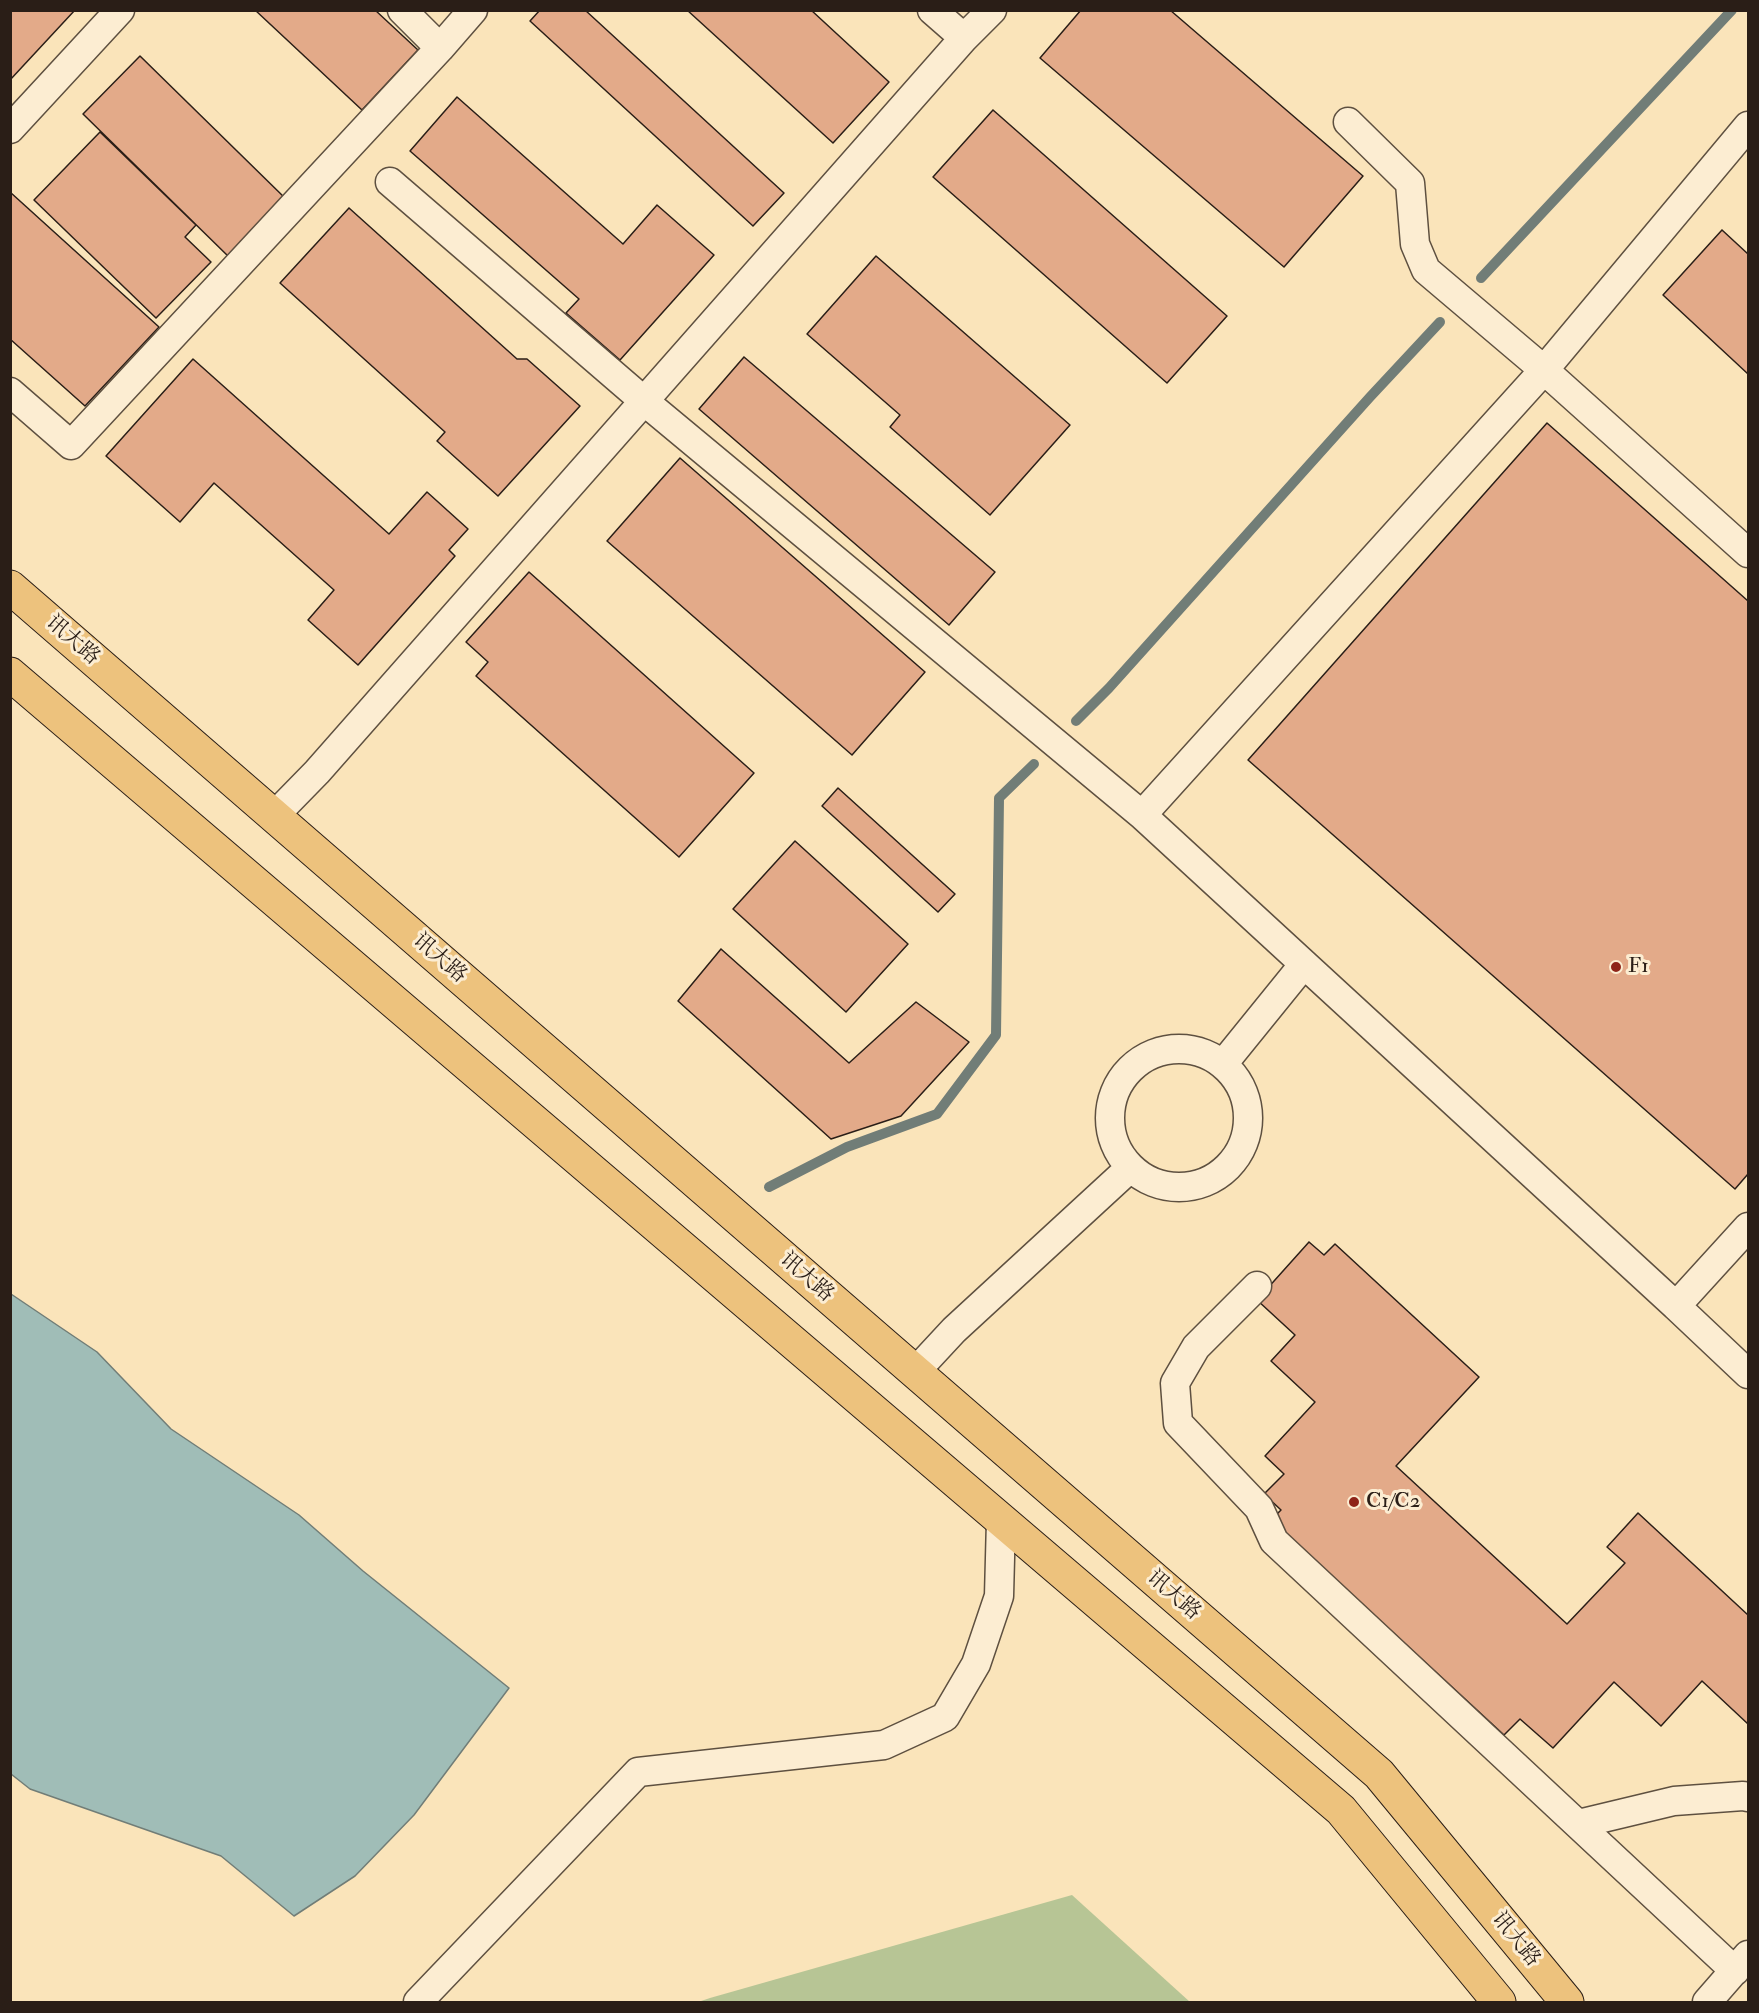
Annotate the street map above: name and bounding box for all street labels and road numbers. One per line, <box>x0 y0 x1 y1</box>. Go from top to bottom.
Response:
street label: 讯大路 <box>40 611 104 671</box>
street label: 讯大路 <box>407 929 471 989</box>
street label: 讯大路 <box>774 1248 838 1308</box>
street label: 讯大路 <box>1141 1566 1205 1626</box>
street label: 讯大路 <box>1485 1908 1545 1972</box>

